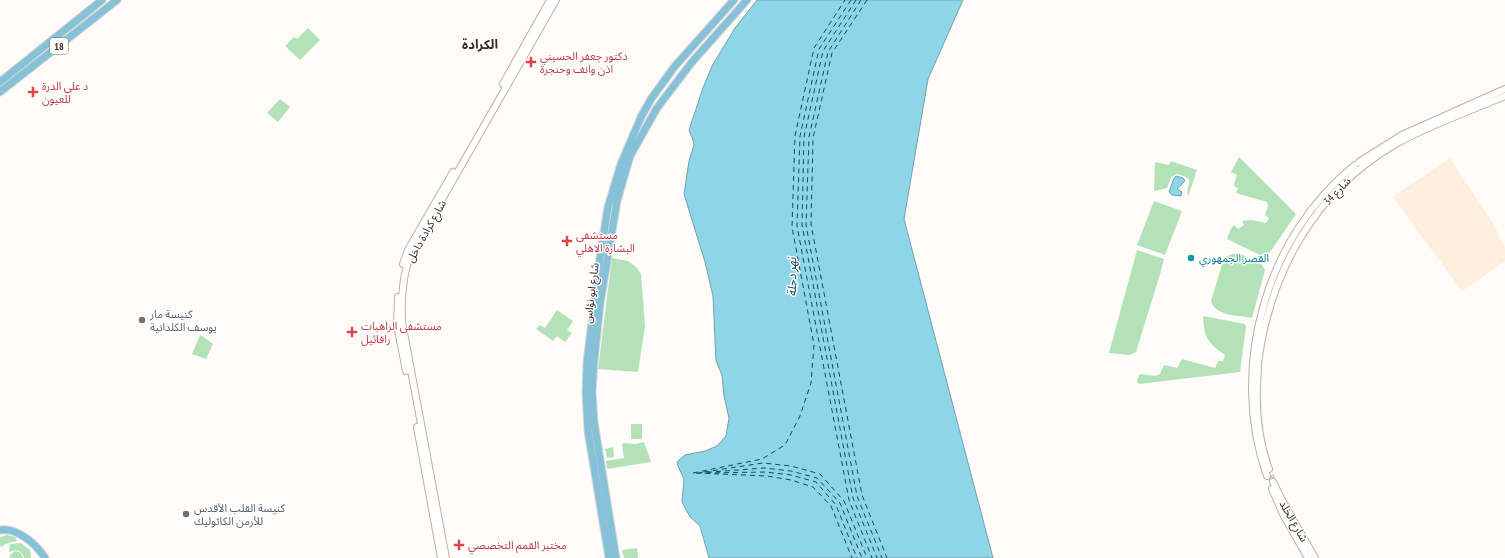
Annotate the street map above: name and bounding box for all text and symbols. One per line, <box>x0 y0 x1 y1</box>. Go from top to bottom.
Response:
district label: الكرادة <box>462 36 498 53</box>
road number: 18 <box>50 38 68 54</box>
place label: دكتور جعفر الحسيني اذن وانف وحنجرة <box>540 49 628 76</box>
marker: دكتور جعفر الحسيني اذن وانف وحنجرة <box>525 56 537 68</box>
place label: د علي الدرة للعيون <box>42 79 88 106</box>
marker: د علي الدرة للعيون <box>27 86 39 98</box>
street label: شارع 34 <box>1320 174 1355 209</box>
street label: شارع كرادة داخل <box>403 197 450 265</box>
place label: مستشفى البشارة الاهلي <box>576 228 635 258</box>
marker: مستشفى البشارة الاهلي <box>561 235 573 247</box>
place label: القصر الجمهوري <box>1199 251 1269 268</box>
marker: القصر الجمهوري <box>1186 253 1196 263</box>
water label: نهر دجلة <box>784 256 799 296</box>
street label: شارع ابو نؤاس <box>580 262 603 324</box>
place label: كنيسة مار يوسف الكلدانية <box>149 307 217 334</box>
marker: كنيسة مار يوسف الكلدانية <box>137 315 147 325</box>
place label: مستشفى الراهبات رافائيل <box>361 319 442 346</box>
marker: مستشفى الراهبات رافائيل <box>346 326 358 338</box>
street label: شارع الخلد <box>1276 498 1312 545</box>
place label: كنيسة القلب الأقدس للأرمن الكاثوليك <box>194 501 286 528</box>
marker: كنيسة القلب الأقدس للأرمن الكاثوليك <box>181 509 191 519</box>
place label: مختبر القمم التخصصي <box>468 538 567 555</box>
marker: مختبر القمم التخصصي <box>453 539 465 551</box>

